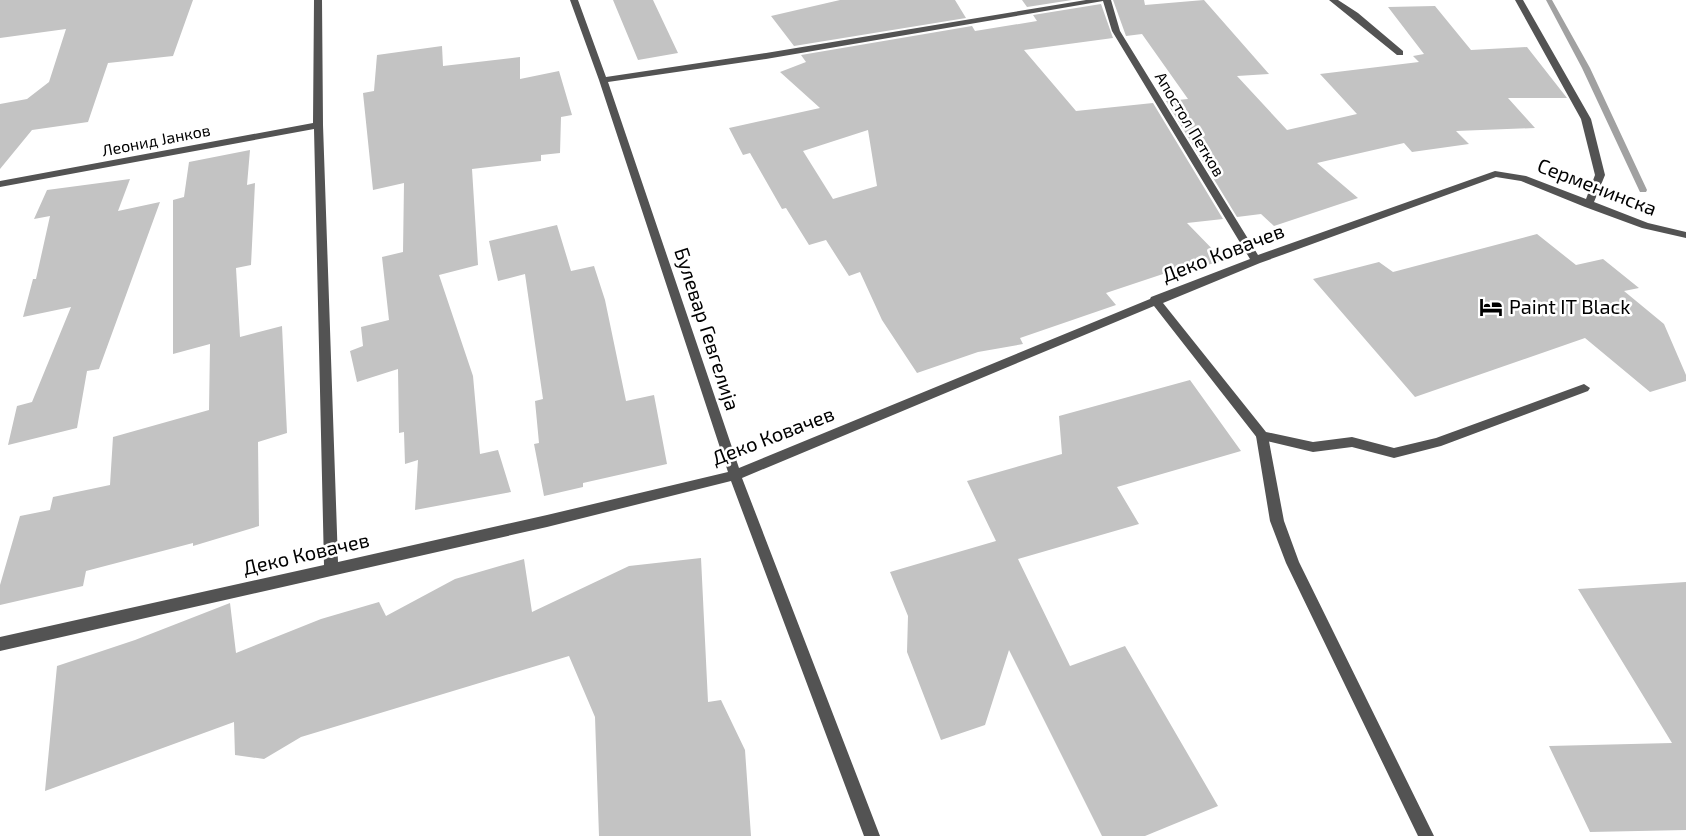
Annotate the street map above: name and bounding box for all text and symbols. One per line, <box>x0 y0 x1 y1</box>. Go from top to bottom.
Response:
street label: Апостол Петков <box>1152 68 1229 180</box>
street label: Леонид Јанков <box>100 120 212 159</box>
street label: Серменинска <box>1534 152 1660 220</box>
street label: Деко Ковачев <box>1158 218 1287 286</box>
street label: Булевар Гевгелија <box>669 244 746 414</box>
hotel icon: Paint IT Black <box>1478 294 1504 320</box>
place label: Paint IT Black <box>1509 294 1631 318</box>
street label: Деко Ковачев <box>708 401 837 469</box>
street label: Деко Ковачев <box>240 527 371 579</box>

